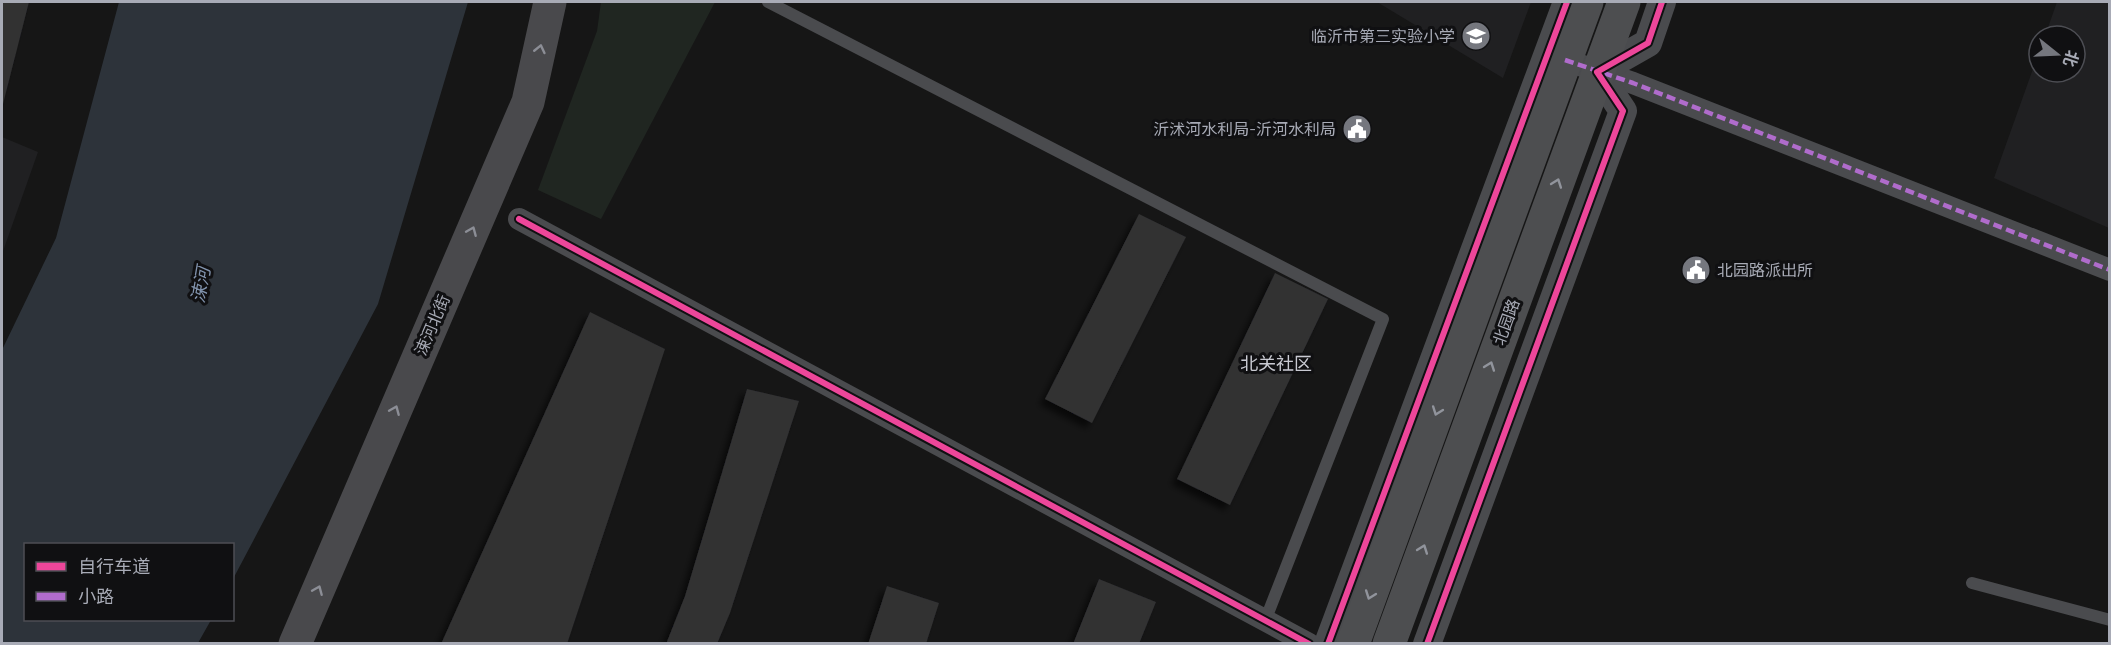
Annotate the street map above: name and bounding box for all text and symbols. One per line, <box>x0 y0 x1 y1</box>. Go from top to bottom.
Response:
school or university icon: 临沂市第三实验小学 <box>1460 20 1492 52</box>
north arrow <box>2027 24 2087 84</box>
place label: 临沂市第三实验小学 <box>1311 25 1455 47</box>
one-way arrow <box>532 44 545 54</box>
text: 北 <box>2058 48 2084 70</box>
public building icon: 沂沭河水利局-沂河水利局 <box>1341 113 1373 145</box>
place label: 沂沭河水利局-沂河水利局 <box>1153 118 1336 140</box>
one-way arrow <box>1549 178 1562 189</box>
one-way arrow <box>465 227 477 238</box>
public building icon: 北园路派出所 <box>1680 254 1712 286</box>
place label: 北园路派出所 <box>1717 259 1813 281</box>
water label: 涑河 <box>185 262 215 305</box>
street label: 涑河北街 <box>409 291 455 359</box>
street label: 北园路 <box>1487 296 1525 348</box>
district label: 北关社区 <box>1240 351 1312 375</box>
one-way arrow <box>1483 361 1495 372</box>
one-way arrow <box>1432 405 1444 416</box>
one-way arrow <box>388 406 400 417</box>
legend <box>24 543 234 621</box>
one-way arrow <box>1416 544 1429 555</box>
text: 自行车道 <box>78 554 150 578</box>
text: 小路 <box>78 584 114 608</box>
one-way arrow <box>311 585 323 596</box>
one-way arrow <box>1365 589 1378 600</box>

